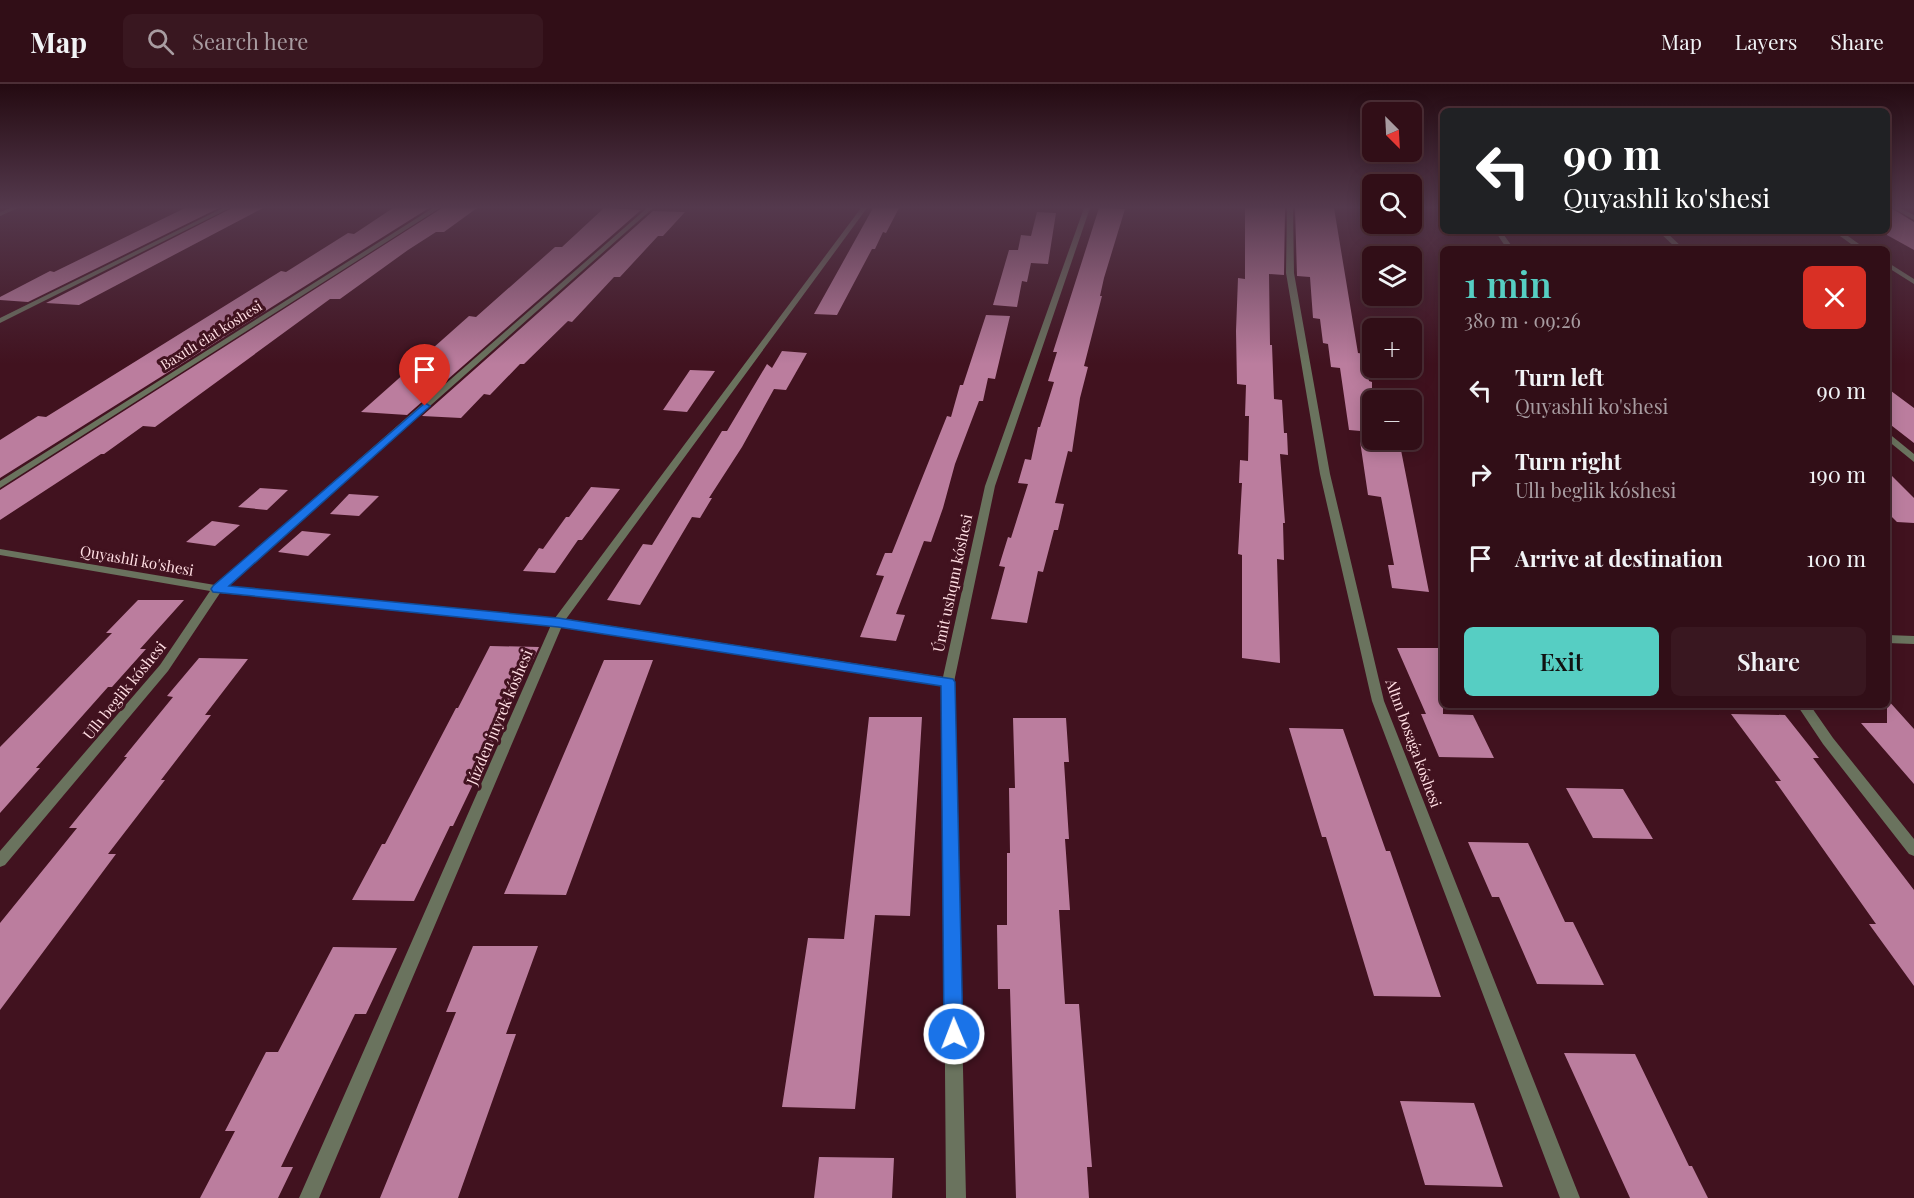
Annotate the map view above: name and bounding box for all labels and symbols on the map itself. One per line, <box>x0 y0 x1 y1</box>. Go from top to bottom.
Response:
north arrow <box>1362 102 1422 162</box>
street label: Baxıtlı elat kóshesi <box>157 296 265 374</box>
pin <box>399 344 450 406</box>
street label: Úmit ushqını kóshesi <box>928 512 977 654</box>
street label: Quyashli ko'shesi <box>79 540 196 580</box>
street label: Ullı beglik kóshesi <box>78 636 170 743</box>
street label: Júzden juyrek kóshesi <box>461 646 537 789</box>
street label: Altın bosaǵa kóshesi <box>1381 675 1447 811</box>
position arrow <box>922 1002 986 1066</box>

